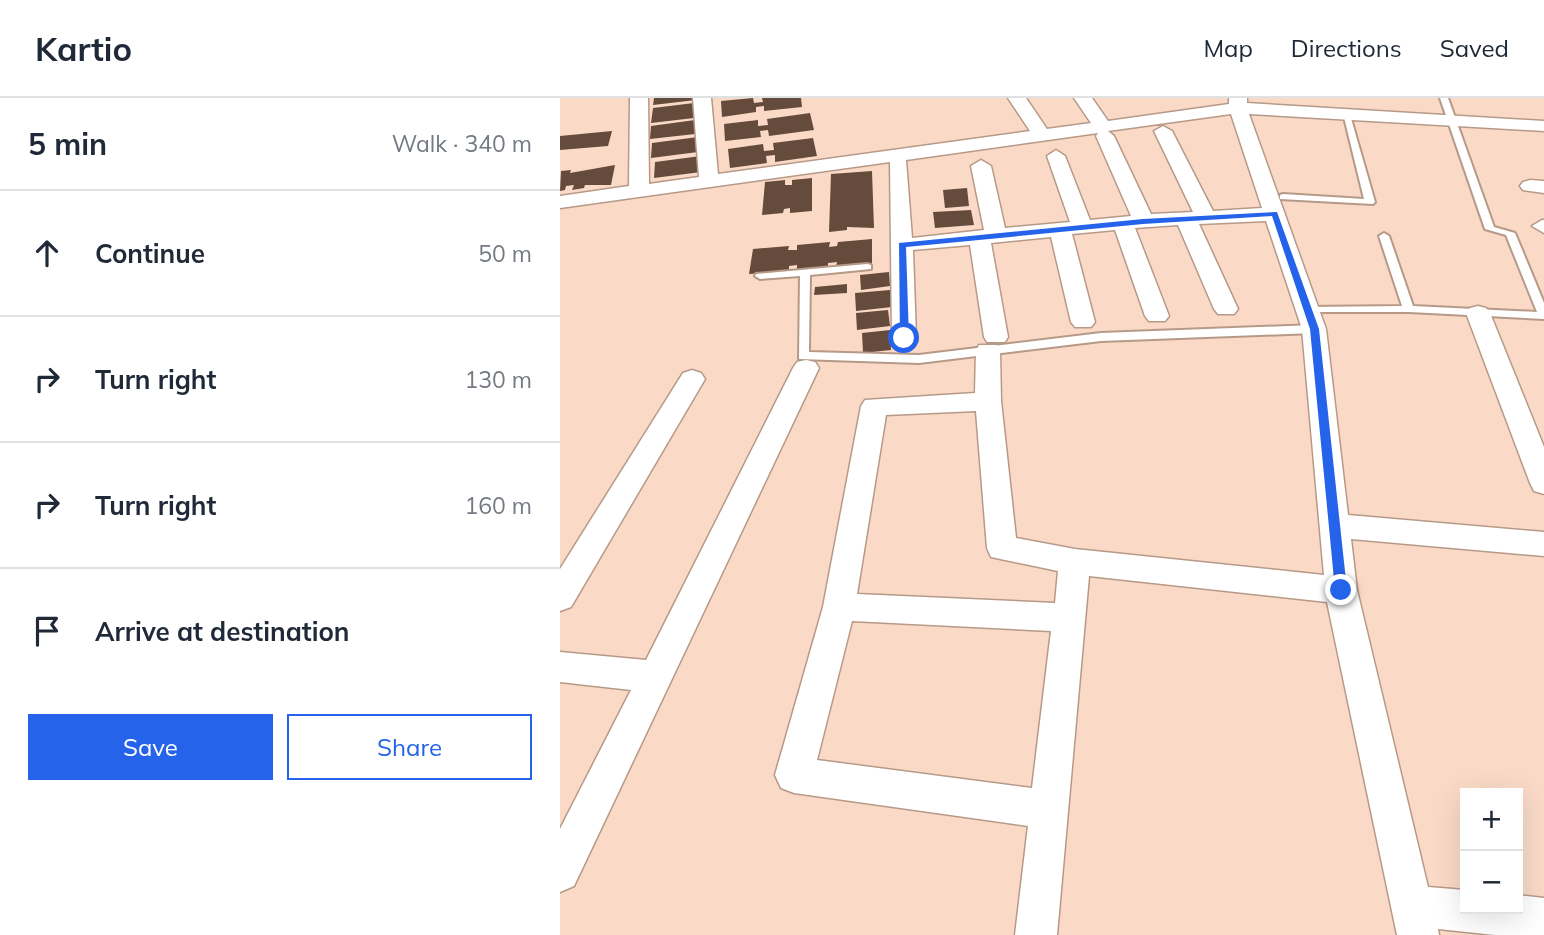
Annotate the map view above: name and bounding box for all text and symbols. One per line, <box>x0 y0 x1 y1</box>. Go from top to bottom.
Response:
text: Kartio <box>35 28 132 69</box>
text: Map <box>1203 33 1253 63</box>
text: Directions <box>1291 33 1402 63</box>
text: Saved <box>1440 33 1509 63</box>
text: 5 min <box>28 125 107 163</box>
text: Walk · 340 m <box>392 129 532 158</box>
icon: ahead <box>28 234 66 272</box>
text: Continue <box>95 237 205 270</box>
text: 50 m <box>478 239 532 268</box>
route start <box>888 322 919 353</box>
icon: right <box>28 360 66 398</box>
text: Turn right <box>95 363 216 396</box>
text: 130 m <box>464 365 532 394</box>
icon: right <box>28 486 66 524</box>
text: Turn right <box>95 489 216 522</box>
text: 160 m <box>464 491 532 520</box>
route end <box>1325 574 1356 605</box>
icon: arrive <box>28 612 66 650</box>
text: Arrive at destination <box>95 615 350 648</box>
button: Save <box>28 714 273 780</box>
button: Share <box>287 714 532 780</box>
map controls <box>1460 788 1523 914</box>
button: + <box>1460 788 1523 851</box>
button: − <box>1460 851 1523 914</box>

